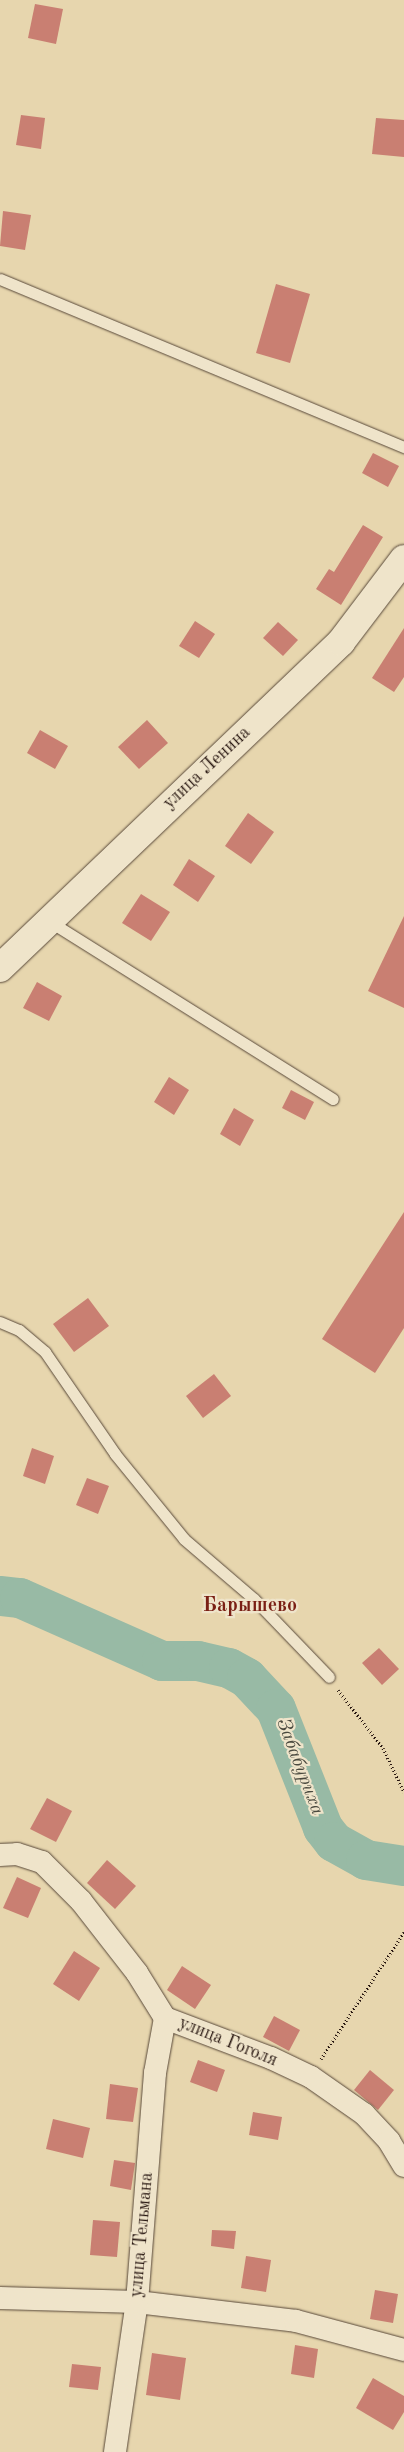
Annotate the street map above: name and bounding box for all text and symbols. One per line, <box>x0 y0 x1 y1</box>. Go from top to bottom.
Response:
street label: улица Ленина <box>159 722 255 814</box>
district label: Барышево <box>203 1594 297 1618</box>
water label: Забабуриха <box>270 1715 328 1819</box>
street label: улица Гоголя <box>175 2012 281 2072</box>
street label: улица Тельмана <box>126 2172 158 2298</box>

